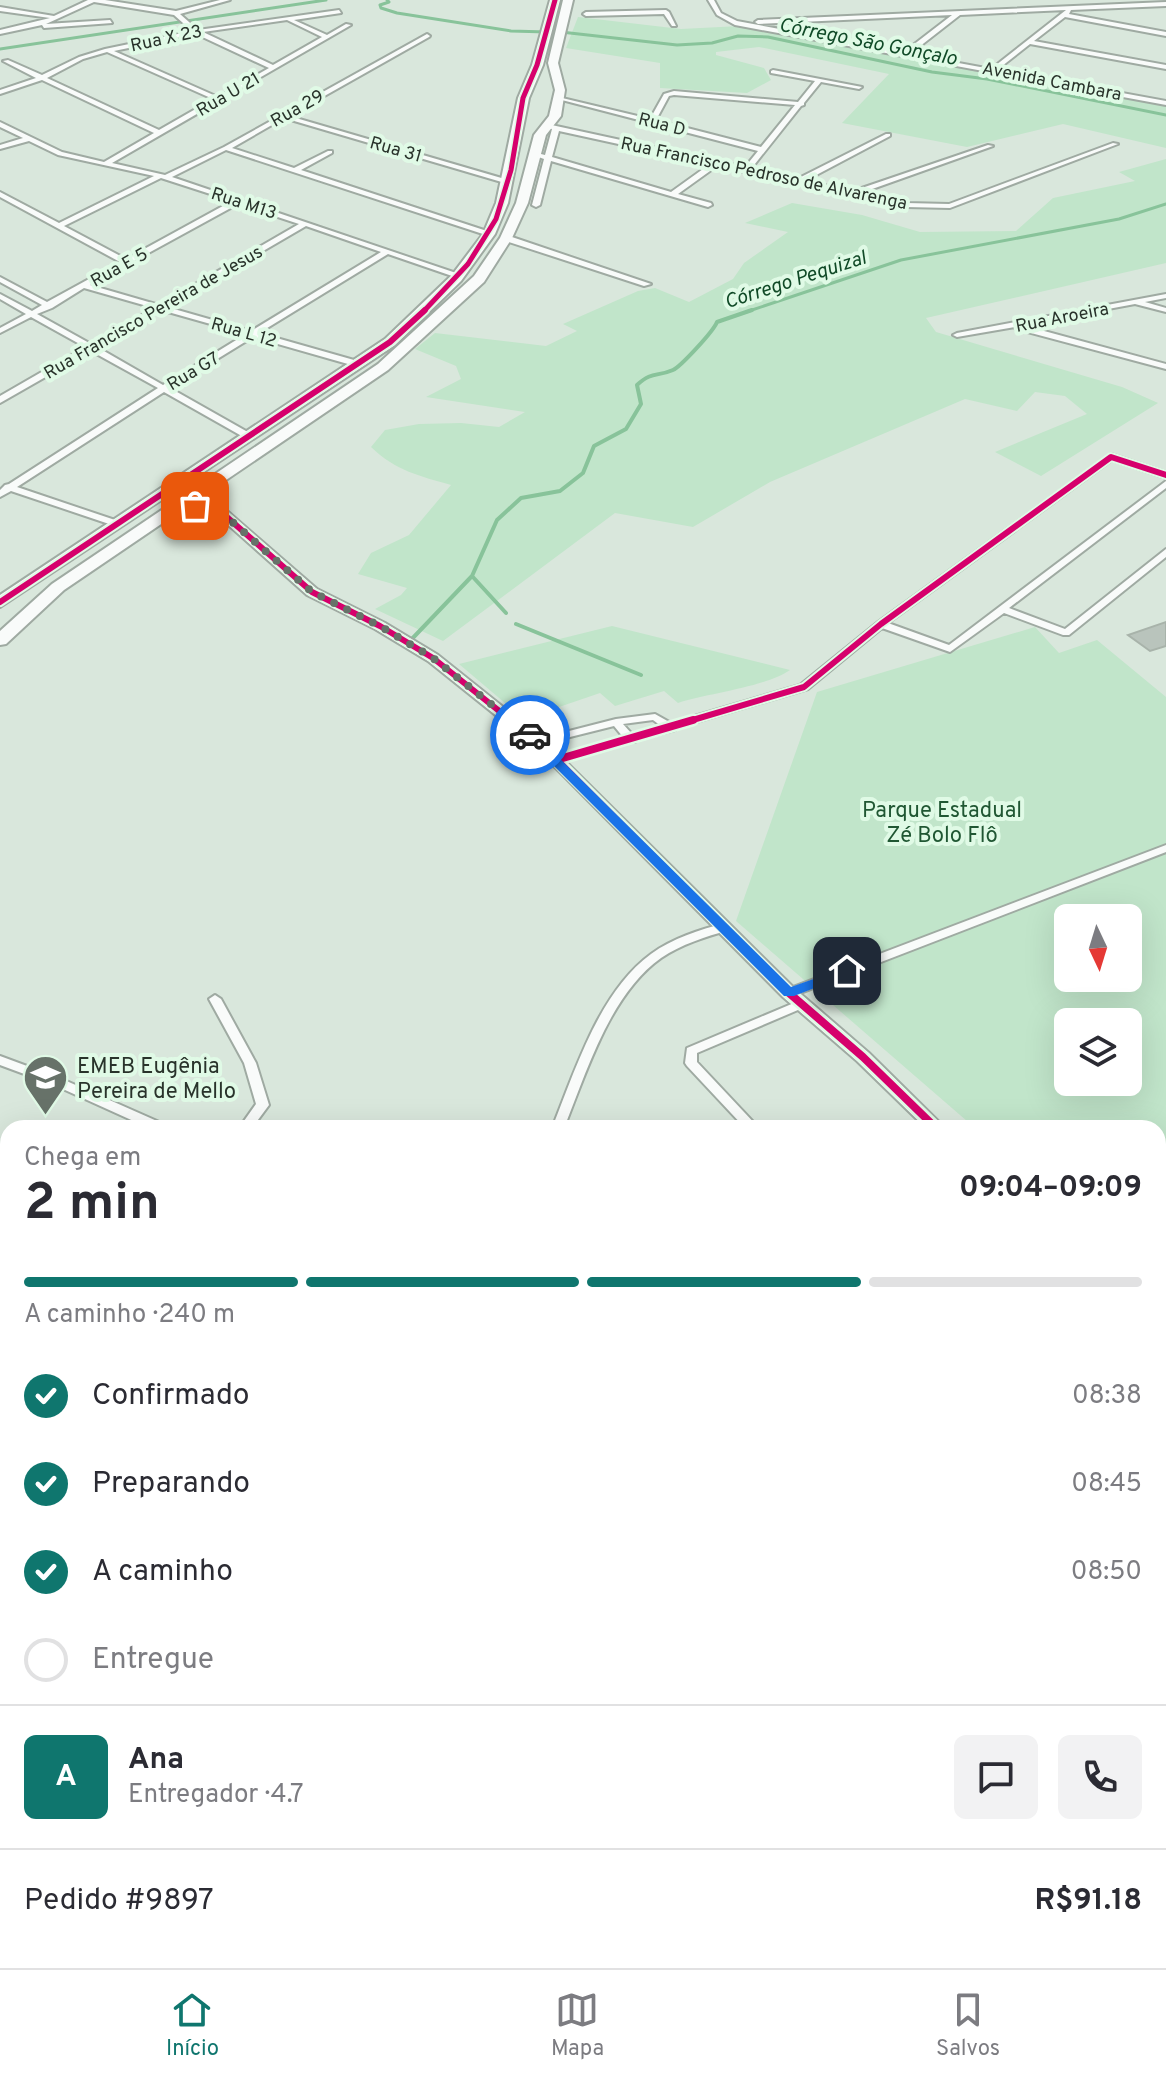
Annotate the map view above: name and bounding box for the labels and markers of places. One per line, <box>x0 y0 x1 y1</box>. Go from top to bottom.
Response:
pin <box>161 472 229 540</box>
pin <box>813 937 881 1005</box>
school or university icon: EMEB Eugênia Pereira de Mello <box>22 1054 70 1117</box>
place label: EMEB Eugênia Pereira de Mello <box>77 1054 236 1106</box>

